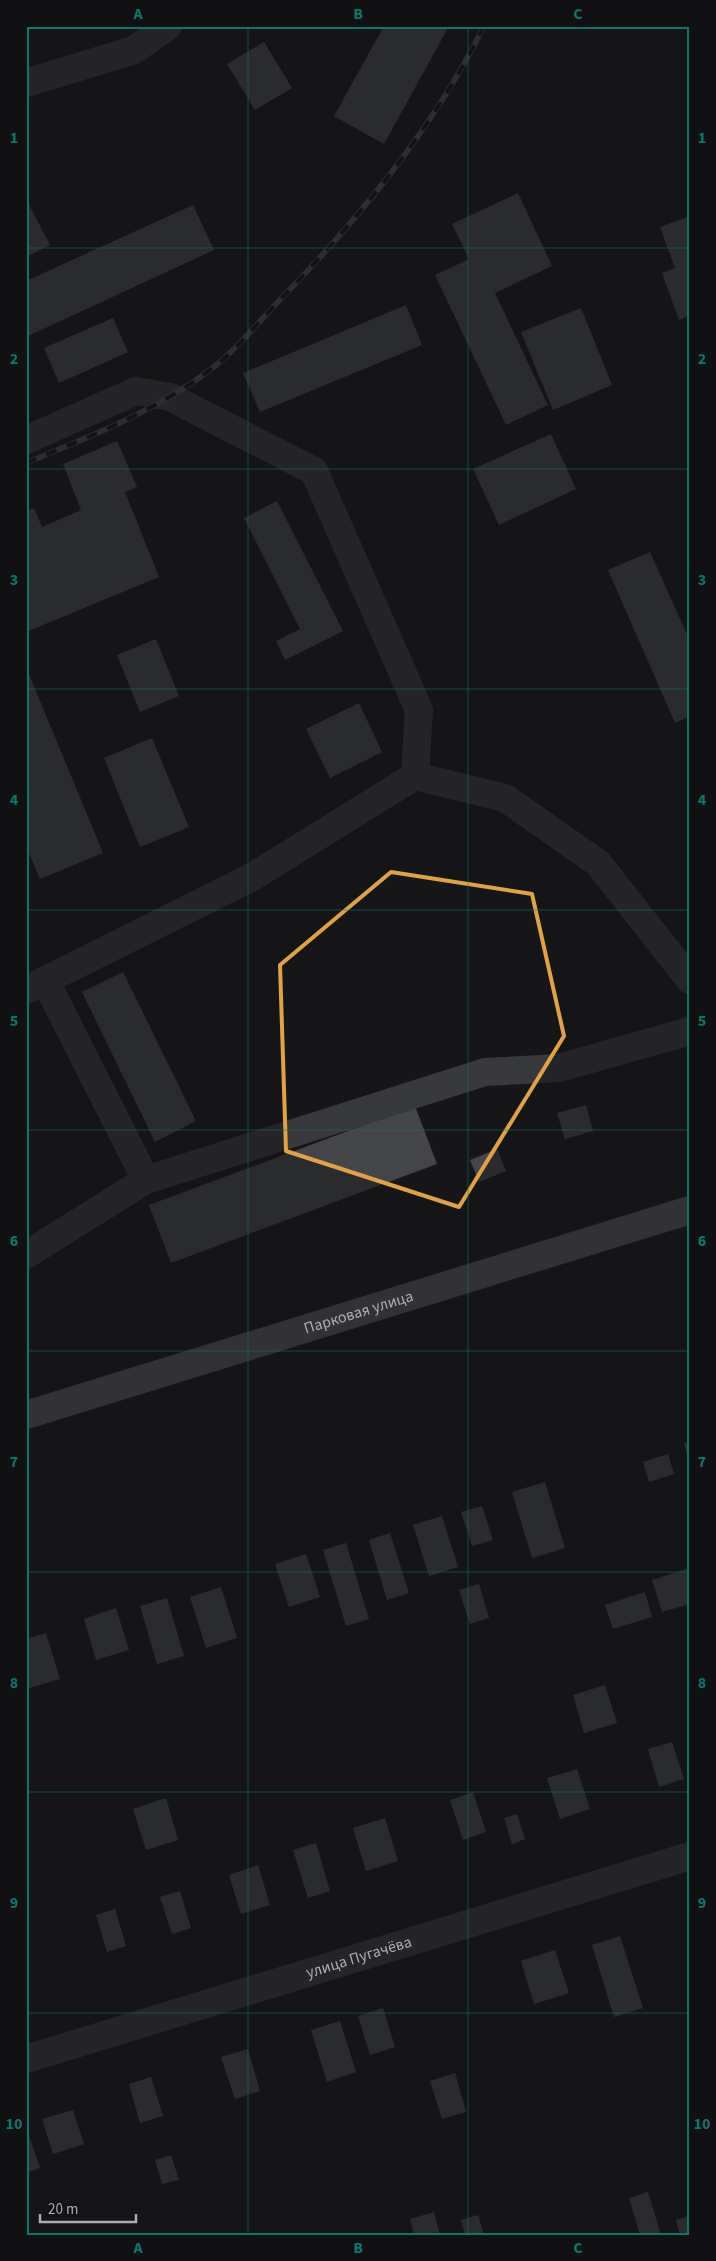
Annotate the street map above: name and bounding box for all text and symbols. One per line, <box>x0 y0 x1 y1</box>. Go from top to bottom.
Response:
text: A <box>132 3 143 25</box>
text: B <box>353 3 363 25</box>
text: C <box>573 3 583 25</box>
text: 1 <box>10 127 18 149</box>
text: 1 <box>698 127 706 149</box>
text: 2 <box>10 348 18 370</box>
text: 2 <box>698 348 706 370</box>
text: 3 <box>10 569 18 591</box>
text: 3 <box>698 569 706 591</box>
text: 4 <box>10 789 19 811</box>
text: 4 <box>698 789 707 811</box>
text: 5 <box>10 1010 18 1032</box>
text: 5 <box>698 1010 706 1032</box>
text: 6 <box>10 1230 18 1252</box>
text: 6 <box>698 1230 706 1252</box>
street label: Парковая улица <box>301 1285 416 1340</box>
text: 7 <box>10 1451 18 1473</box>
text: 7 <box>698 1451 706 1473</box>
text: 8 <box>10 1672 18 1694</box>
text: 8 <box>698 1672 706 1694</box>
text: 9 <box>10 1892 18 1914</box>
text: 9 <box>698 1892 706 1914</box>
street label: улица Пугачёва <box>303 1931 414 1984</box>
text: 10 <box>6 2113 22 2135</box>
text: 10 <box>694 2113 710 2135</box>
scale bar <box>40 2191 136 2223</box>
text: 20 m <box>48 2199 78 2220</box>
text: A <box>132 2237 143 2259</box>
text: B <box>353 2237 363 2259</box>
text: C <box>573 2237 583 2259</box>

